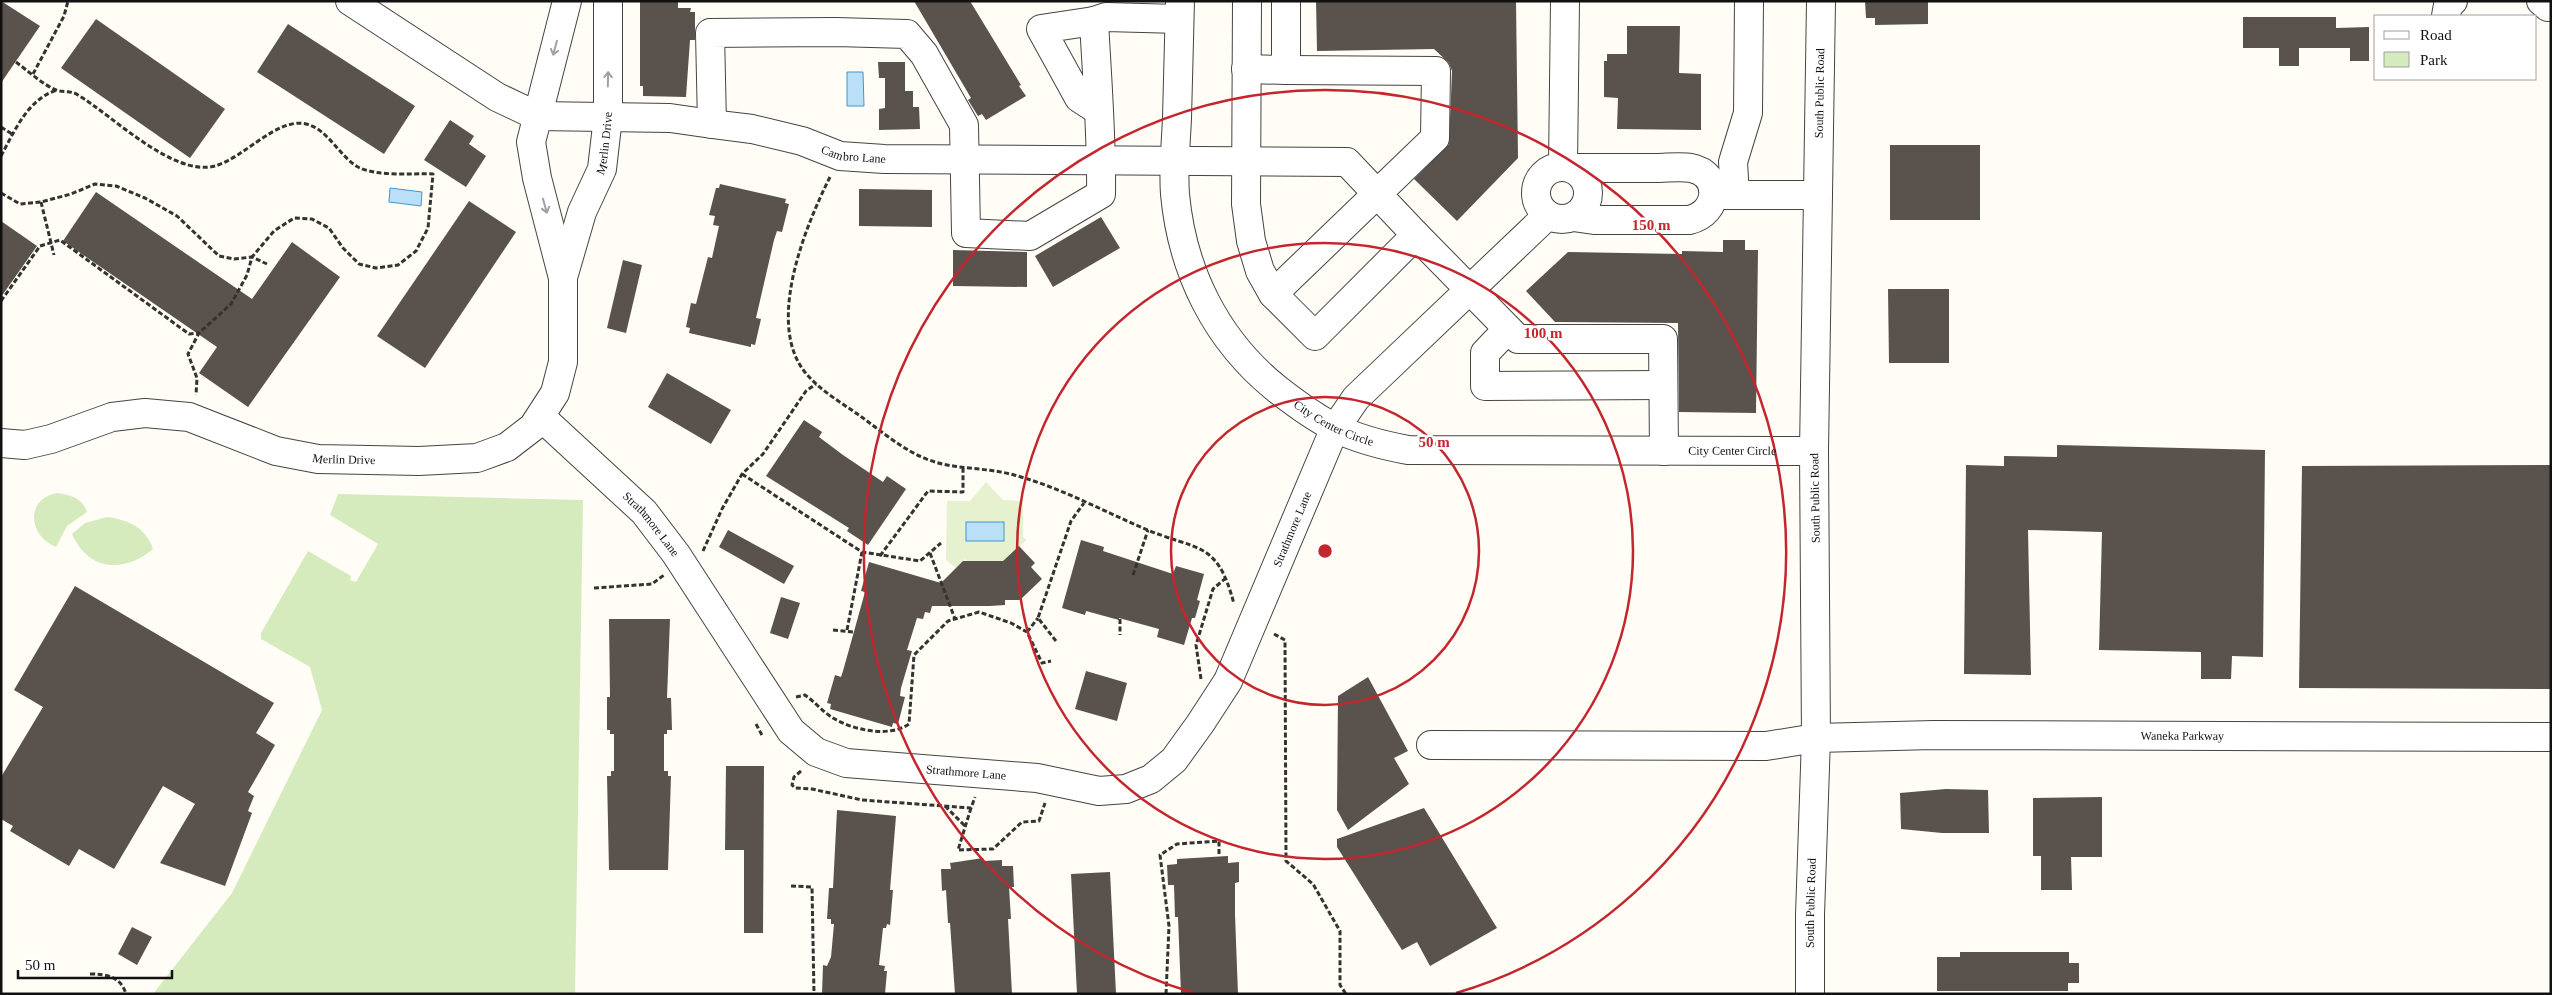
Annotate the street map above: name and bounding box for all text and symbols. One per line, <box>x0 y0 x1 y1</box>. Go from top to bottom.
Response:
legend <box>2374 15 2537 80</box>
text: Road <box>2420 27 2452 43</box>
one-way arrow <box>549 40 559 56</box>
street label: South Public Road <box>1812 48 1827 138</box>
text: Park <box>2420 52 2448 68</box>
one-way arrow <box>603 71 613 88</box>
street label: Merlin Drive <box>593 112 615 177</box>
street label: Cambro Lane <box>819 142 886 166</box>
one-way arrow <box>541 198 551 214</box>
text: 150 m <box>1632 217 1671 233</box>
text: 100 m <box>1524 325 1563 341</box>
street label: City Center Circle <box>1291 397 1375 449</box>
text: 50 m <box>1418 434 1450 450</box>
street label: City Center Circle <box>1688 444 1776 458</box>
street label: Merlin Drive <box>311 451 375 467</box>
street label: South Public Road <box>1807 453 1823 543</box>
street label: Strathmore Lane <box>620 489 682 559</box>
street label: Strathmore Lane <box>1270 489 1314 569</box>
centre of rings <box>1316 542 1334 560</box>
street label: Waneka Parkway <box>2141 729 2224 743</box>
street label: Strathmore Lane <box>925 762 1007 783</box>
street label: South Public Road <box>1803 858 1819 948</box>
scale bar <box>18 948 171 980</box>
text: 50 m <box>25 957 56 973</box>

